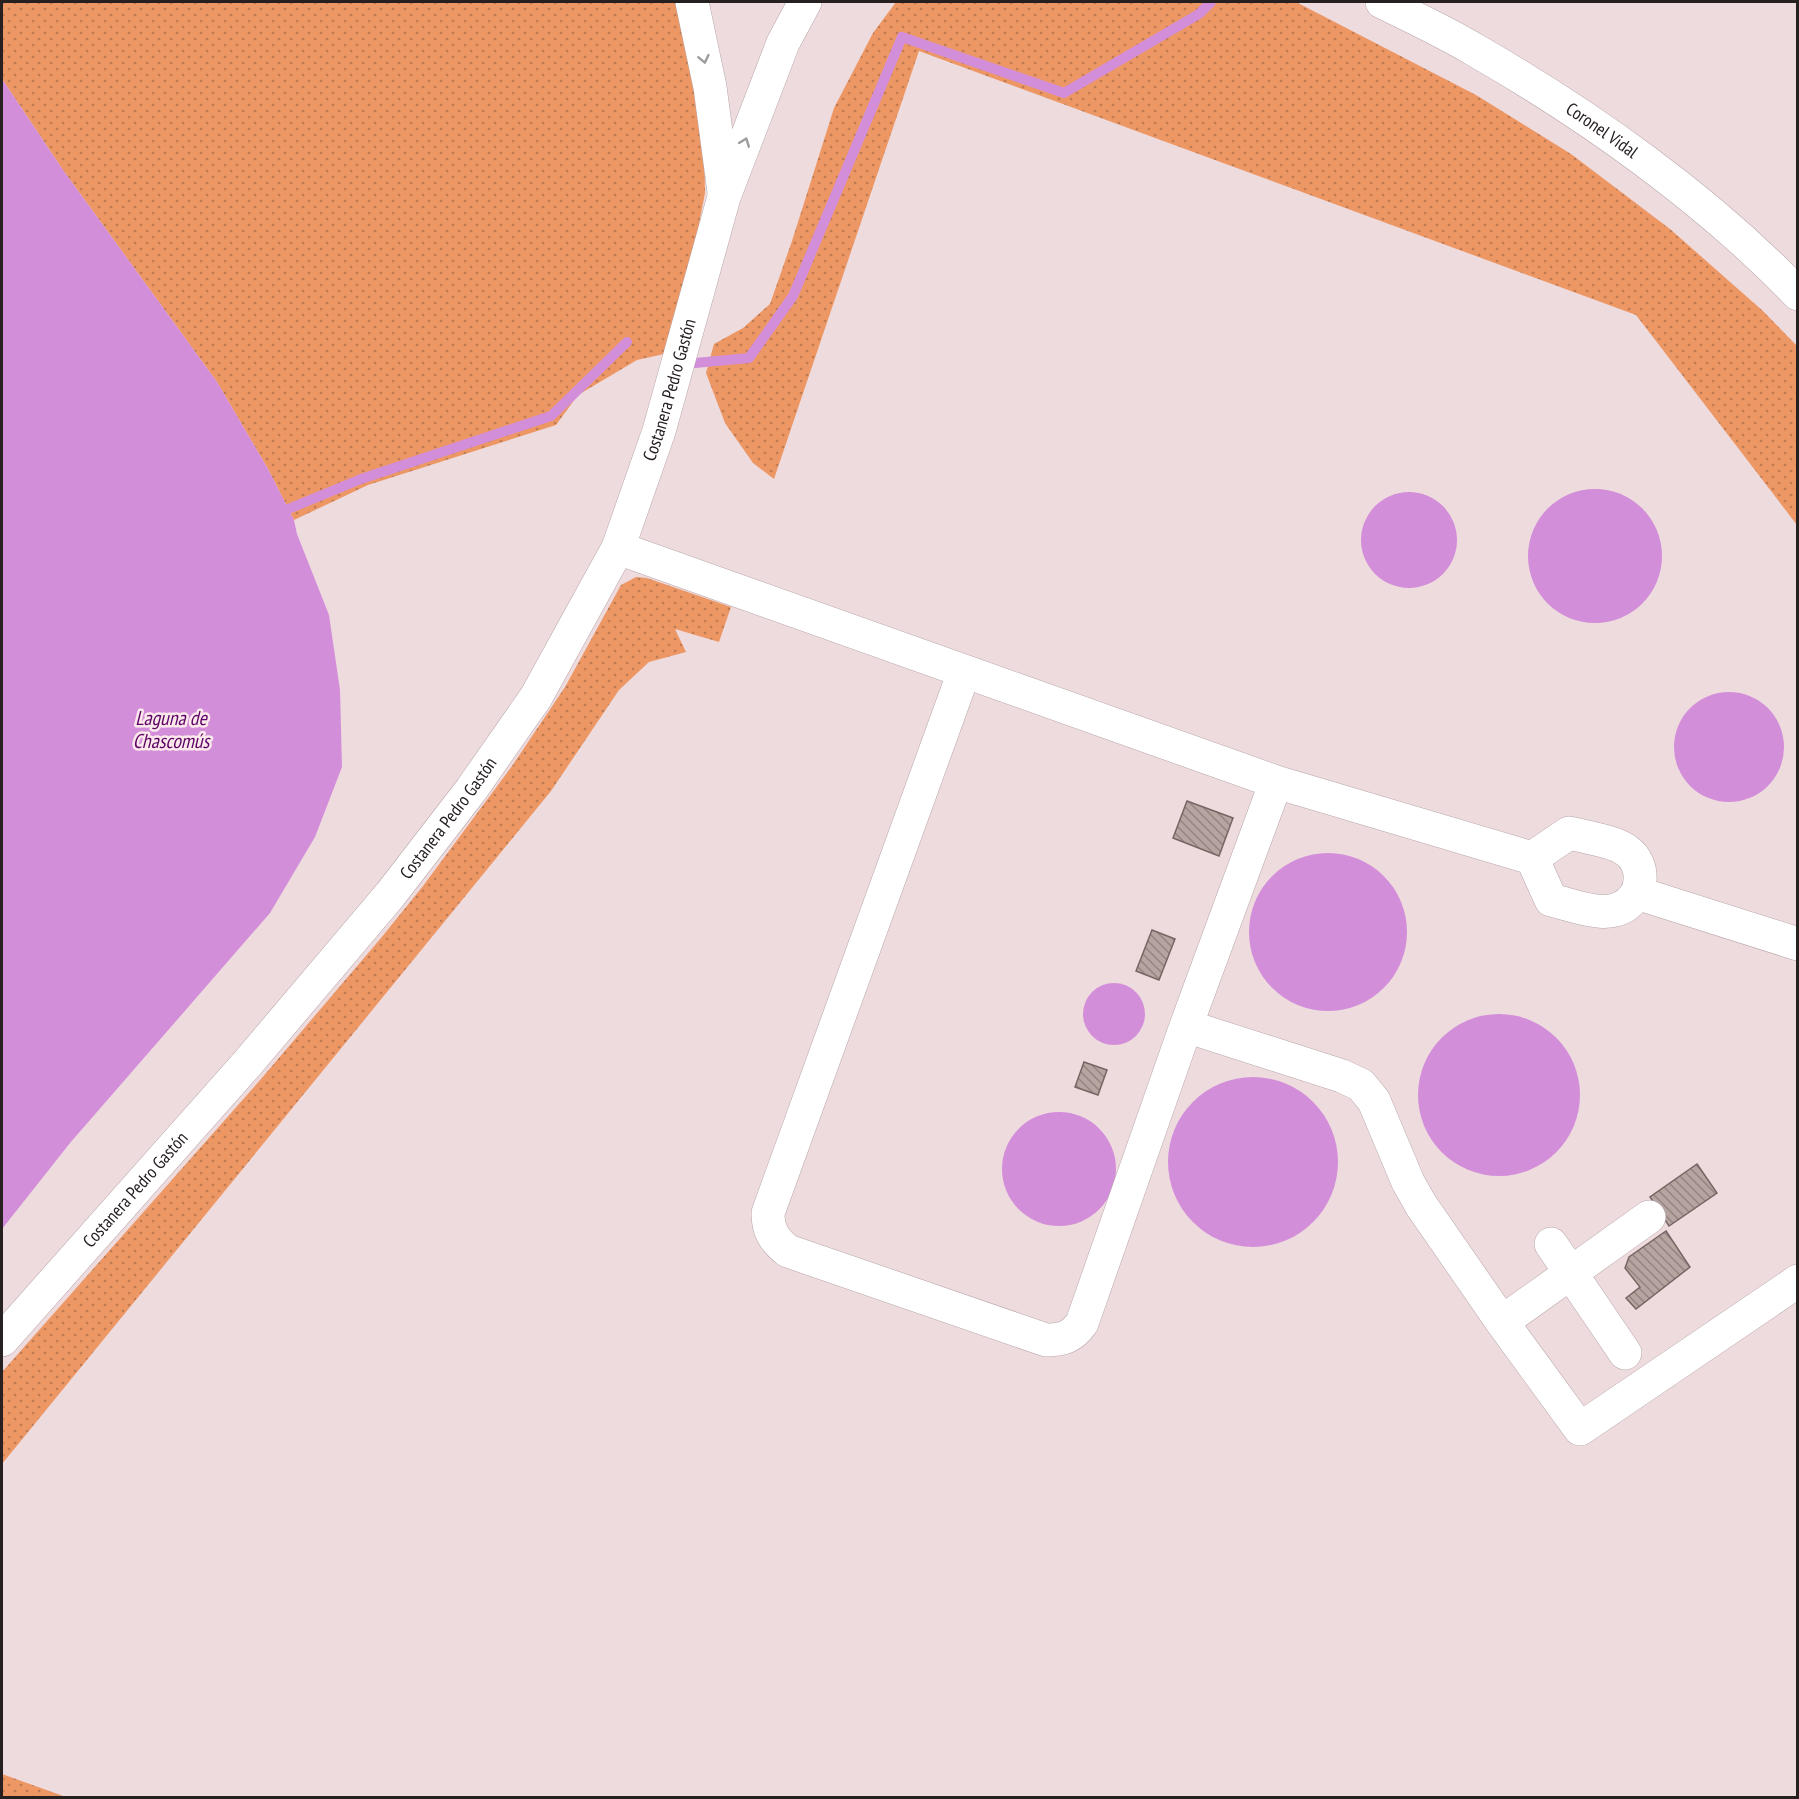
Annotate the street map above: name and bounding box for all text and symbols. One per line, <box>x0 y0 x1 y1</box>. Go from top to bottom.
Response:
one-way arrow <box>697 53 710 63</box>
street label: Coronel Vidal <box>1562 97 1643 163</box>
one-way arrow <box>738 137 750 148</box>
street label: Costanera Pedro Gastón <box>637 316 701 464</box>
water label: Laguna de Chascomús <box>133 705 212 754</box>
street label: Costanera Pedro Gastón <box>395 752 502 884</box>
street label: Costanera Pedro Gastón <box>78 1127 192 1252</box>

